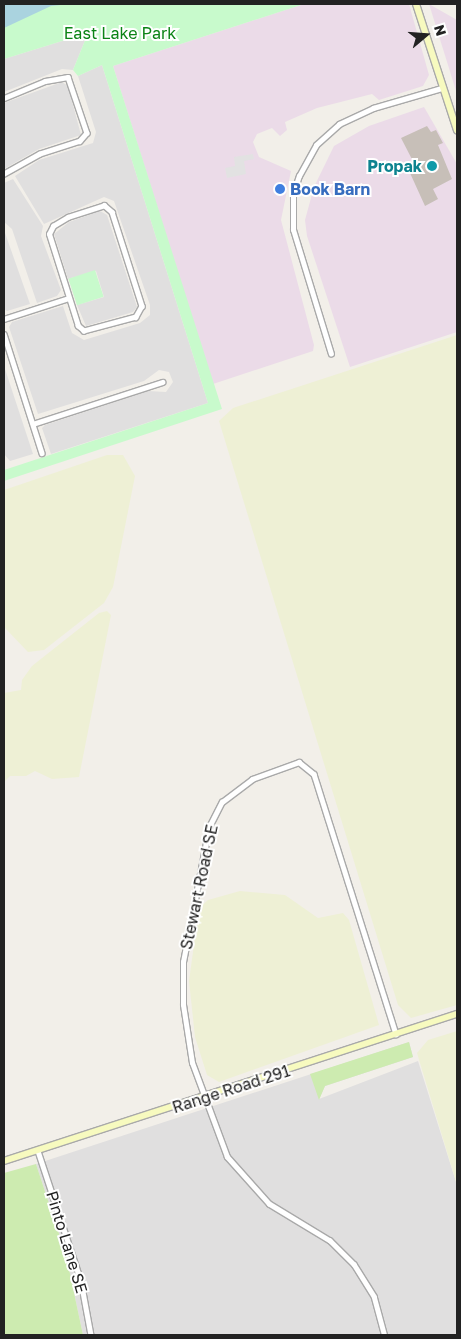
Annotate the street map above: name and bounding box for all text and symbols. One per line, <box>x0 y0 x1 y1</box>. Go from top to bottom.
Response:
north arrow <box>401 10 451 60</box>
park label: East Lake Park <box>64 23 176 43</box>
text: N <box>431 23 450 38</box>
place label: Propak <box>367 156 422 176</box>
marker: Propak <box>426 160 438 172</box>
place label: Book Barn <box>290 179 370 199</box>
marker: Book Barn <box>274 183 286 195</box>
street label: Stewart Road SE <box>176 823 222 951</box>
street label: Range Road 291 <box>170 1061 292 1117</box>
street label: Pinto Lane SE <box>42 1189 92 1295</box>

